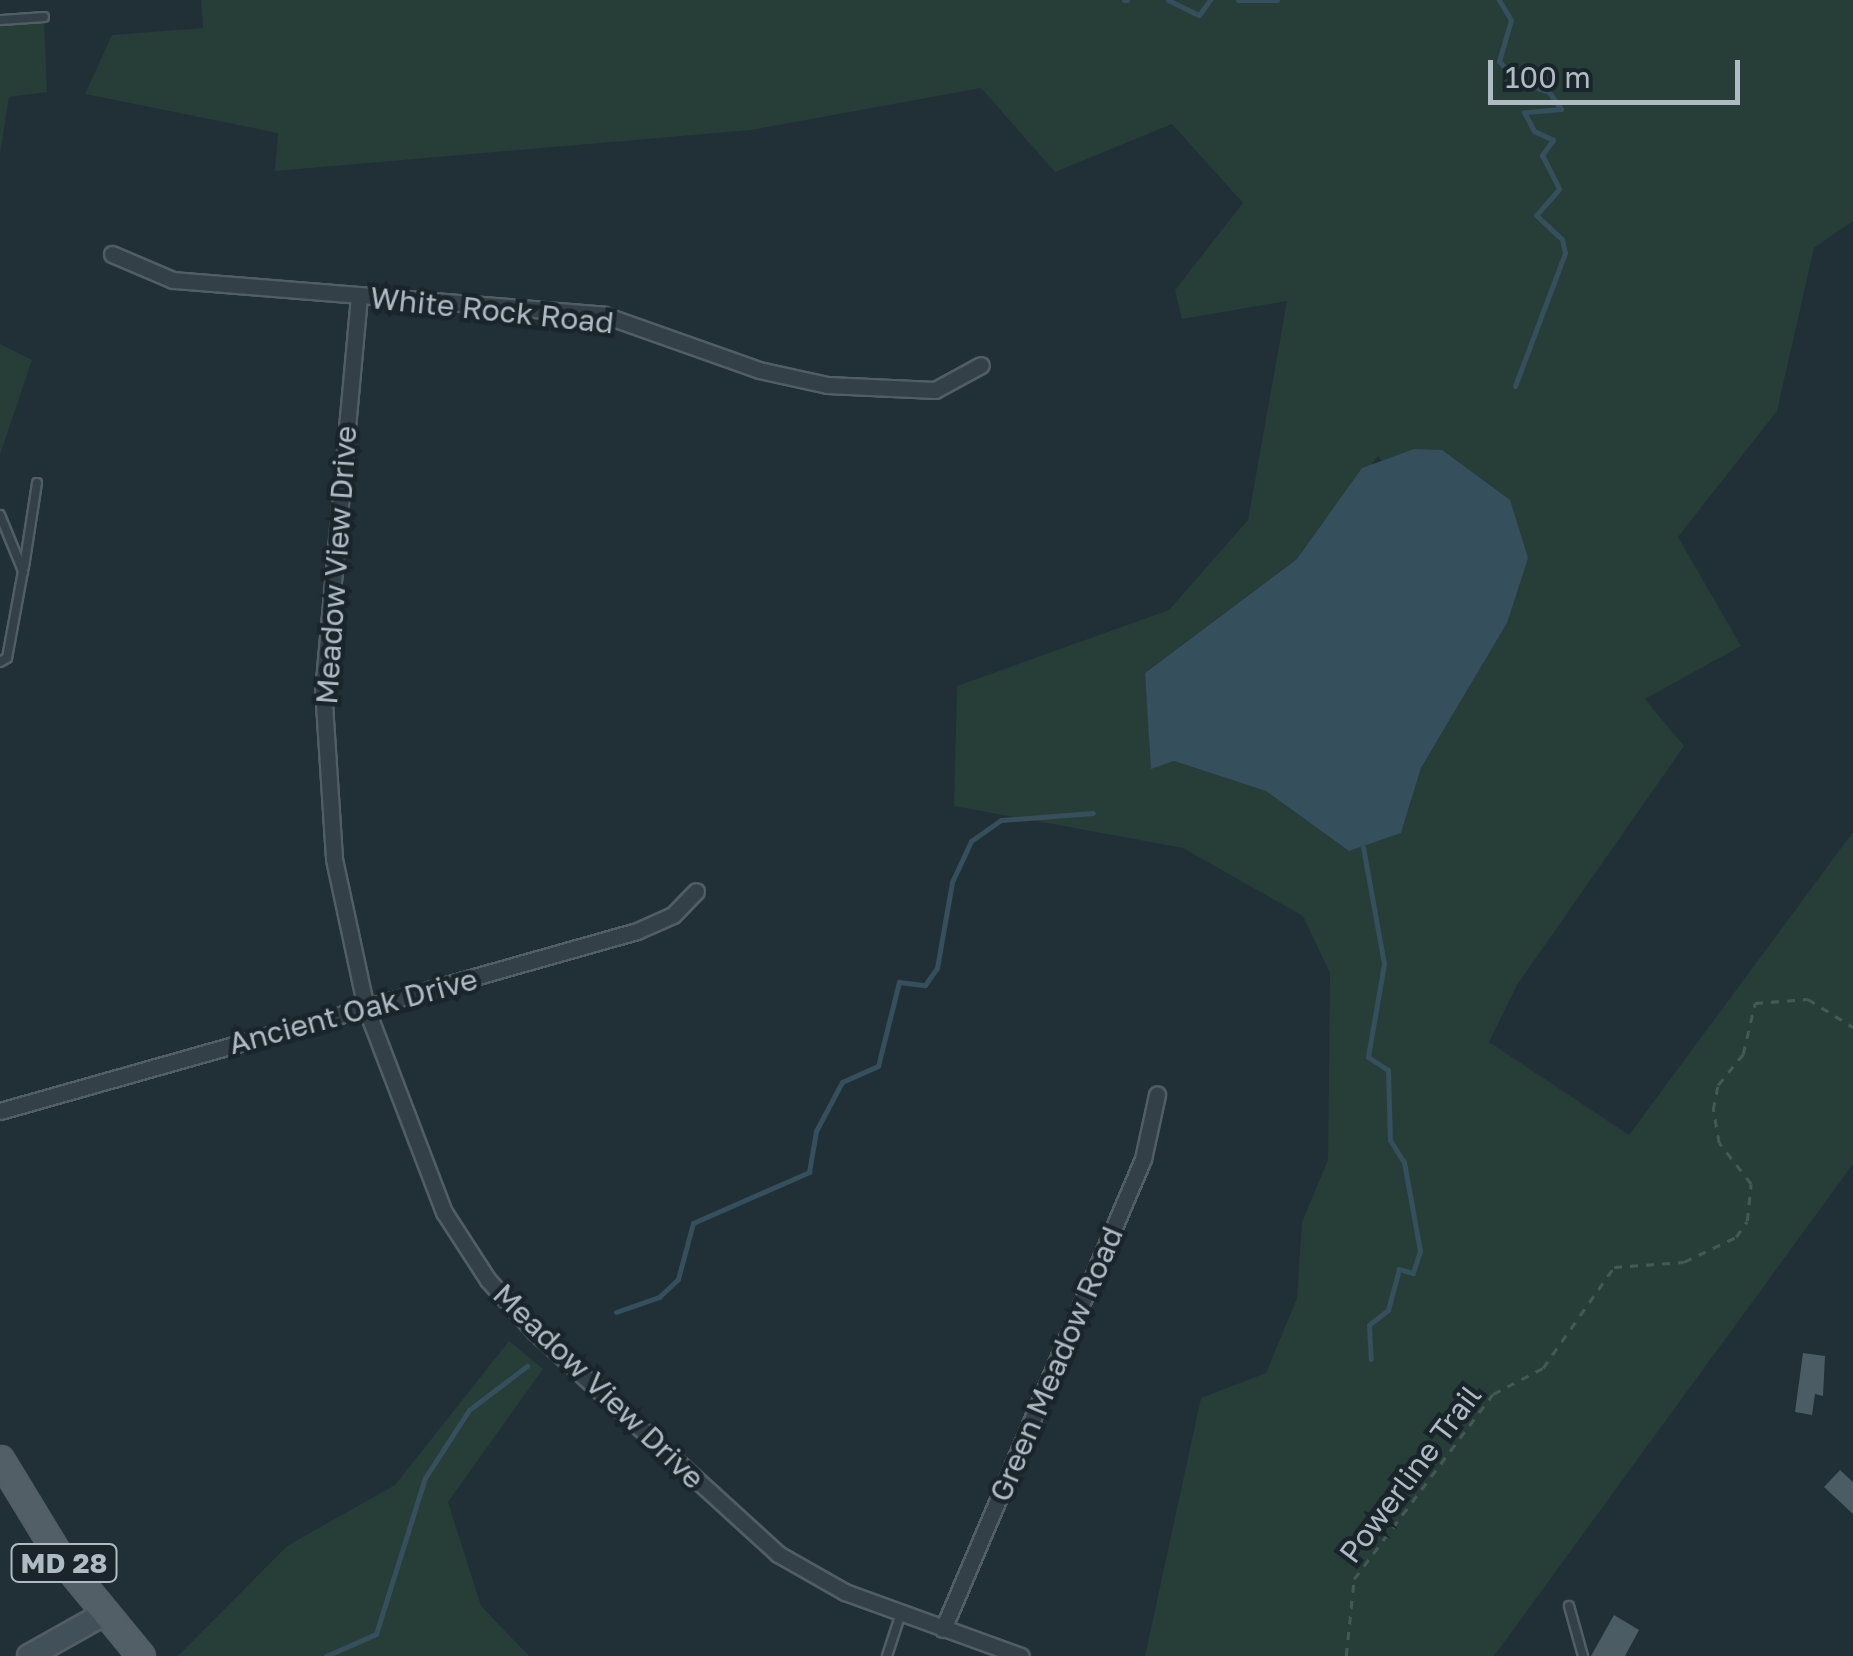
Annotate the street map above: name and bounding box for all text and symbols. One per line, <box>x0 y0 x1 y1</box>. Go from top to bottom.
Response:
scale bar <box>1493 40 1746 102</box>
text: 100 m <box>1505 59 1591 95</box>
street label: White Rock Road <box>368 279 616 341</box>
street label: Meadow View Drive <box>308 424 364 706</box>
street label: Ancient Oak Drive <box>225 960 481 1062</box>
street label: Green Meadow Road <box>982 1221 1130 1507</box>
street label: Meadow View Drive <box>486 1276 712 1496</box>
street label: Powerline Trail <box>1332 1378 1488 1570</box>
road number: MD 28 <box>9 1540 119 1586</box>

